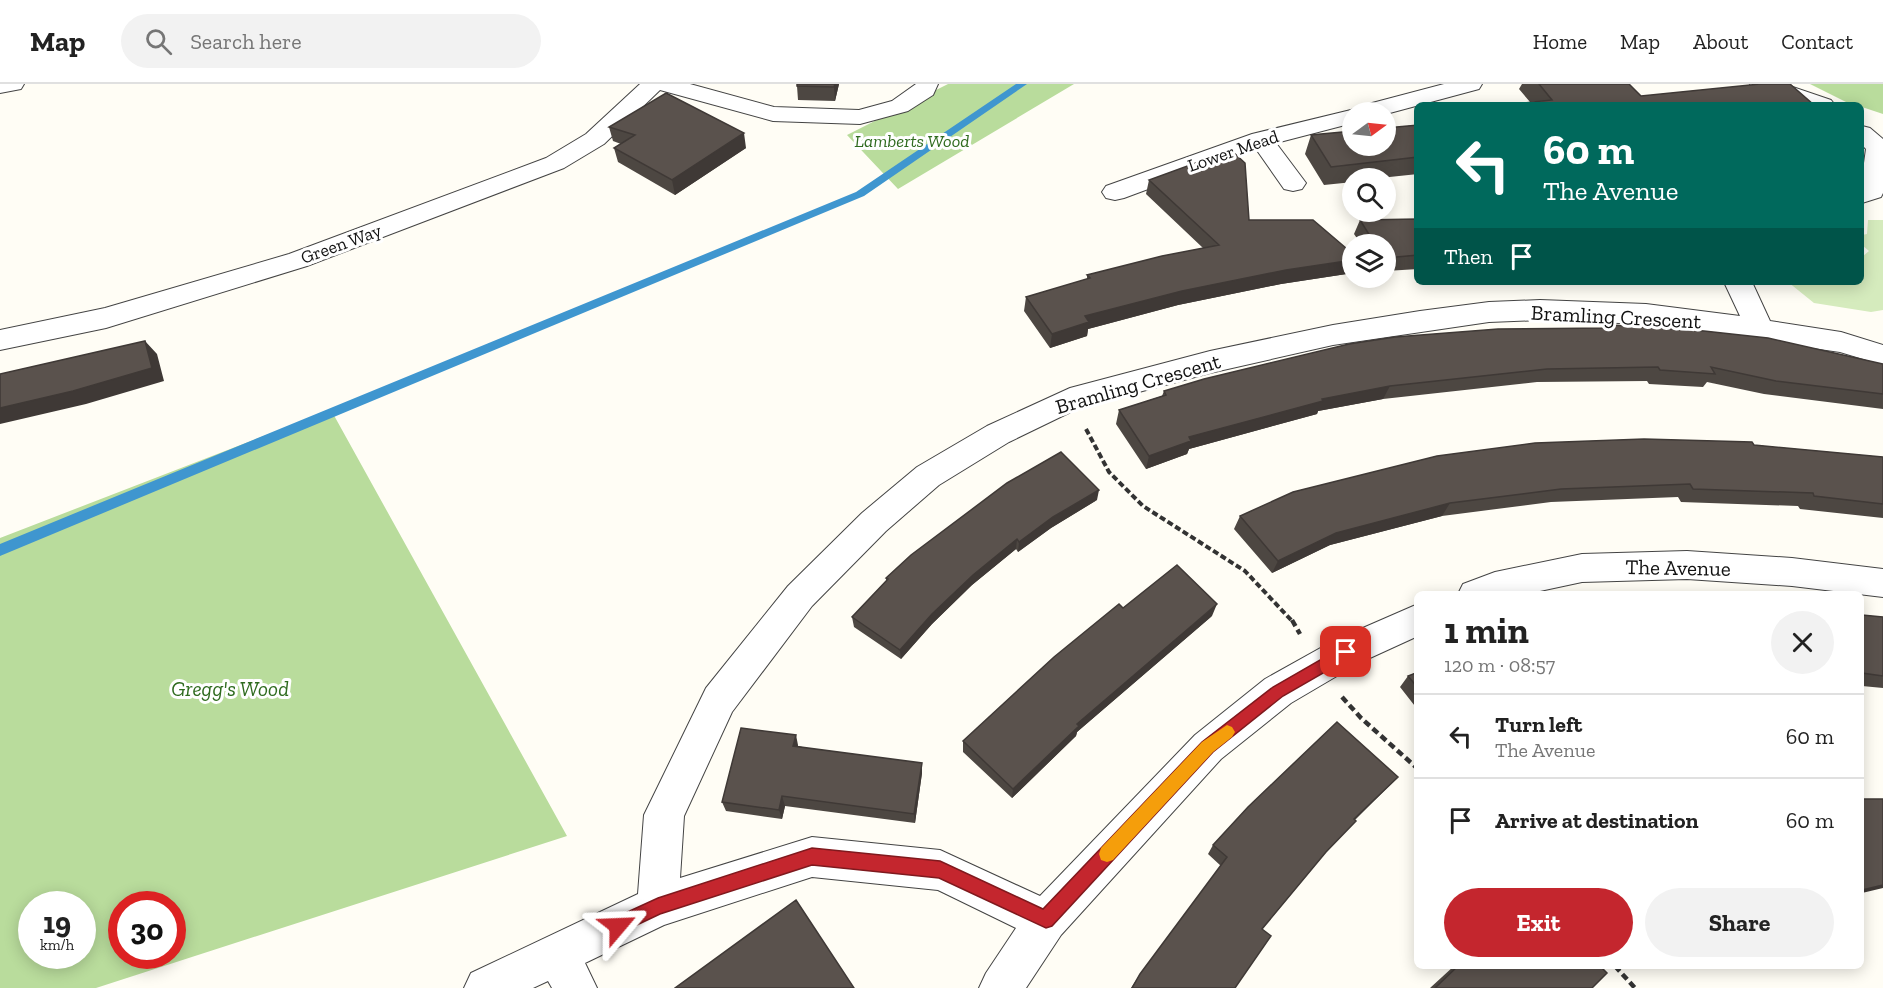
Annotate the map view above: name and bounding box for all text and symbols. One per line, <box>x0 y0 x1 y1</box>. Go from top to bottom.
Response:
search box <box>121 14 541 68</box>
text: Map <box>30 25 85 58</box>
icon: search <box>142 25 175 58</box>
text: Search here <box>190 28 302 55</box>
text: Home <box>1533 29 1587 54</box>
text: Map <box>1620 29 1660 54</box>
text: About <box>1693 29 1748 54</box>
text: Contact <box>1781 29 1853 54</box>
north arrow <box>1342 102 1396 156</box>
map controls <box>1342 102 1396 288</box>
text: 60 m <box>1543 124 1634 175</box>
street label: Lower Mead <box>1185 125 1281 177</box>
icon: left <box>1444 126 1522 204</box>
park label: Lamberts Wood <box>855 130 969 152</box>
button: search <box>1342 168 1396 222</box>
text: The Avenue <box>1543 175 1678 207</box>
street label: Green Way <box>298 219 385 269</box>
button: layers <box>1342 234 1396 288</box>
icon: arrive <box>1505 240 1538 273</box>
text: Then <box>1444 243 1493 270</box>
street label: Bramling Crescent <box>1530 300 1702 333</box>
street label: Bramling Crescent <box>1053 348 1223 419</box>
street label: The Avenue <box>1625 554 1731 581</box>
text: 1 min <box>1444 609 1529 652</box>
button: close <box>1771 611 1834 674</box>
pin <box>1320 626 1371 677</box>
icon: arrive <box>1329 635 1362 668</box>
text: 120 m · 08:57 <box>1444 653 1555 677</box>
park label: Gregg's Wood <box>171 676 289 701</box>
text: Turn left <box>1495 711 1582 738</box>
icon: left <box>1444 720 1477 753</box>
text: 60 m <box>1786 723 1834 750</box>
text: The Avenue <box>1495 738 1595 762</box>
icon: arrive <box>1444 804 1477 837</box>
text: Arrive at destination <box>1495 807 1698 834</box>
text: 60 m <box>1786 807 1834 834</box>
button: Exit <box>1444 888 1633 957</box>
button: Share <box>1645 888 1834 957</box>
speed limit sign: 30 <box>108 891 186 969</box>
position arrow <box>586 894 650 958</box>
text: 19 <box>43 905 71 941</box>
text: km/h <box>40 936 74 954</box>

